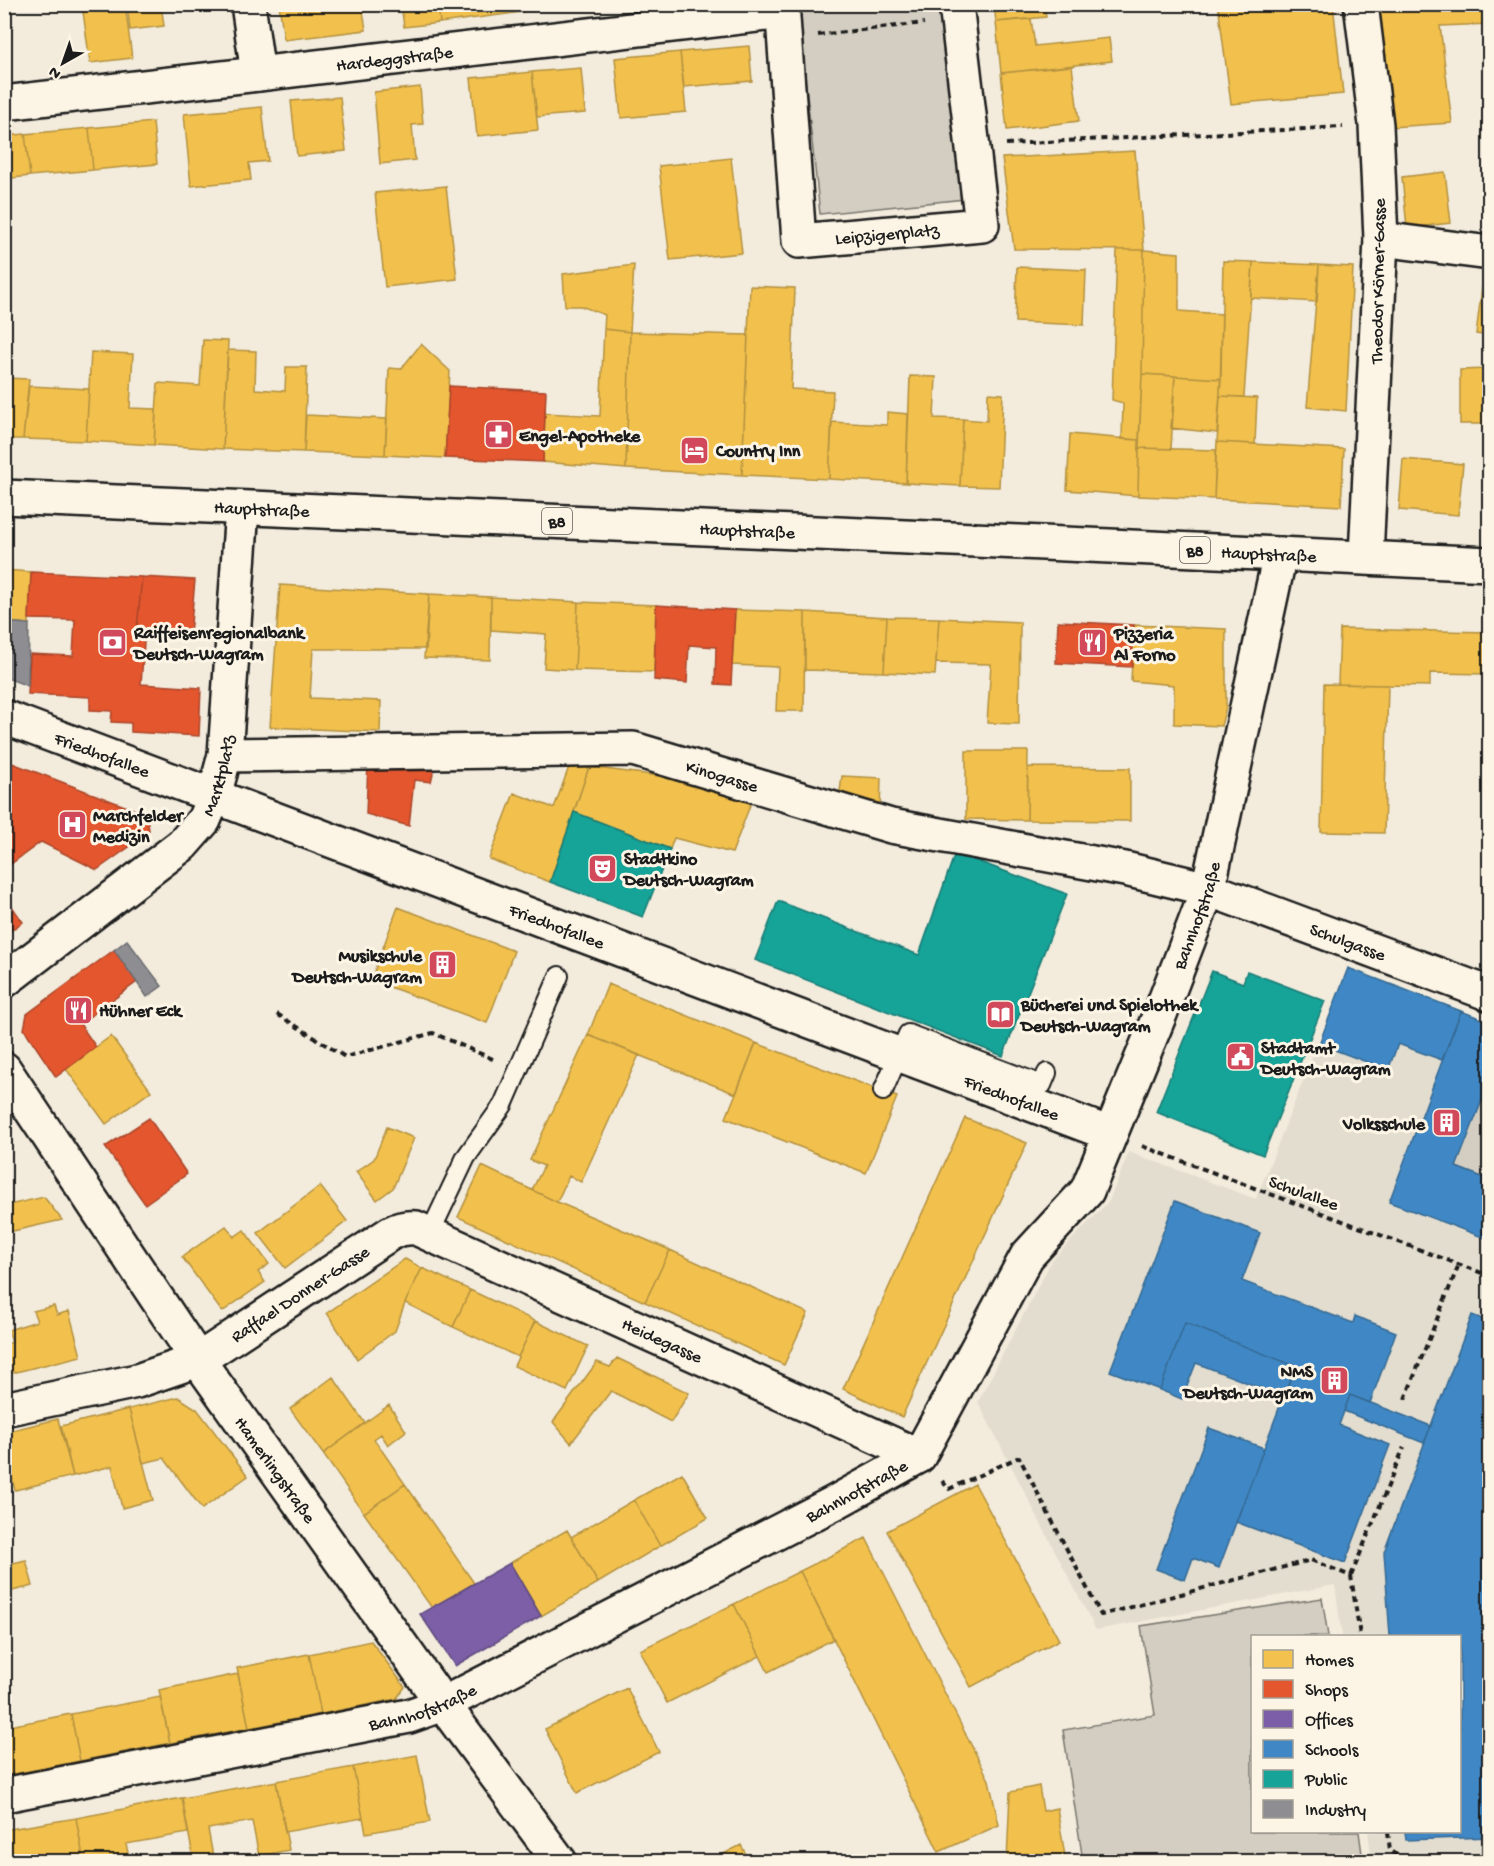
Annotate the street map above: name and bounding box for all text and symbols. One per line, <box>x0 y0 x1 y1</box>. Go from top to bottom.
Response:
north arrow <box>33 33 93 93</box>
street label: Hardeggstraße <box>335 43 455 78</box>
text: N <box>45 61 66 82</box>
street label: Theodor Körner-Gasse <box>1368 198 1391 365</box>
street label: Leipzigerplatz <box>834 221 941 251</box>
pharmacy icon: Engel-Apotheke <box>482 419 514 451</box>
place label: Engel-Apotheke <box>519 427 641 448</box>
hotel icon: Country Inn <box>679 434 711 466</box>
place label: Country Inn <box>715 442 801 463</box>
street label: Hauptstraße <box>213 498 311 524</box>
road number: B8 <box>542 508 572 534</box>
street label: Hauptstraße <box>699 520 796 545</box>
road number: B8 <box>1180 537 1210 563</box>
street label: Hauptstraße <box>1220 543 1318 569</box>
place label: Raiffeisenregionalbank Deutsch-Wagram <box>132 624 306 666</box>
place label: Pizzeria Al Forno <box>1113 625 1176 667</box>
bank icon: Raiffeisenregionalbank Deutsch-Wagram <box>97 626 129 658</box>
restaurant icon: Pizzeria Al Forno <box>1077 627 1109 659</box>
street label: Friedhofallee <box>50 728 153 784</box>
street label: Marktplatz <box>199 734 239 820</box>
street label: Kinogasse <box>683 757 761 799</box>
place label: Marchfelder Medizin <box>93 807 185 849</box>
hospital icon: Marchfelder Medizin <box>56 809 88 841</box>
place label: Stadtkino Deutsch-Wagram <box>622 850 754 892</box>
theatre icon: Stadtkino Deutsch-Wagram <box>587 852 619 884</box>
street label: Bahnhofstraße <box>1170 860 1227 974</box>
street label: Friedhofallee <box>504 900 607 956</box>
street label: Schulgasse <box>1306 920 1389 967</box>
place label: Musikschule Deutsch-Wagram <box>290 947 423 989</box>
building icon: Musikschule Deutsch-Wagram <box>427 949 459 981</box>
restaurant icon: Hühner Eck <box>62 994 94 1026</box>
place label: Bücherei und Spielothek Deutsch-Wagram <box>1019 996 1199 1038</box>
library icon: Bücherei und Spielothek Deutsch-Wagram <box>984 998 1016 1030</box>
place label: Hühner Eck <box>99 1002 183 1023</box>
place label: Stadtamt Deutsch-Wagram <box>1259 1039 1391 1081</box>
public building icon: Stadtamt Deutsch-Wagram <box>1224 1041 1256 1073</box>
street label: Friedhofallee <box>959 1071 1062 1127</box>
building icon: Volksschule <box>1430 1107 1462 1139</box>
place label: Volksschule <box>1342 1115 1426 1136</box>
street label: Schulallee <box>1265 1172 1342 1217</box>
street label: Raffael Donner-Gasse <box>228 1242 375 1348</box>
street label: Heidegasse <box>618 1315 706 1370</box>
place label: NMS Deutsch-Wagram <box>1181 1363 1314 1405</box>
building icon: NMS Deutsch-Wagram <box>1318 1365 1350 1397</box>
street label: Hamerlingstraße <box>229 1413 319 1529</box>
street label: Bahnhofstraße <box>802 1456 913 1529</box>
legend <box>1251 1635 1461 1833</box>
text: Homes <box>1305 1651 1355 1672</box>
street label: Bahnhofstraße <box>366 1680 481 1737</box>
text: Shops <box>1305 1681 1349 1702</box>
text: Offices <box>1305 1711 1354 1732</box>
text: Schools <box>1305 1741 1360 1762</box>
text: Public <box>1304 1771 1348 1792</box>
text: Industry <box>1305 1801 1366 1822</box>

